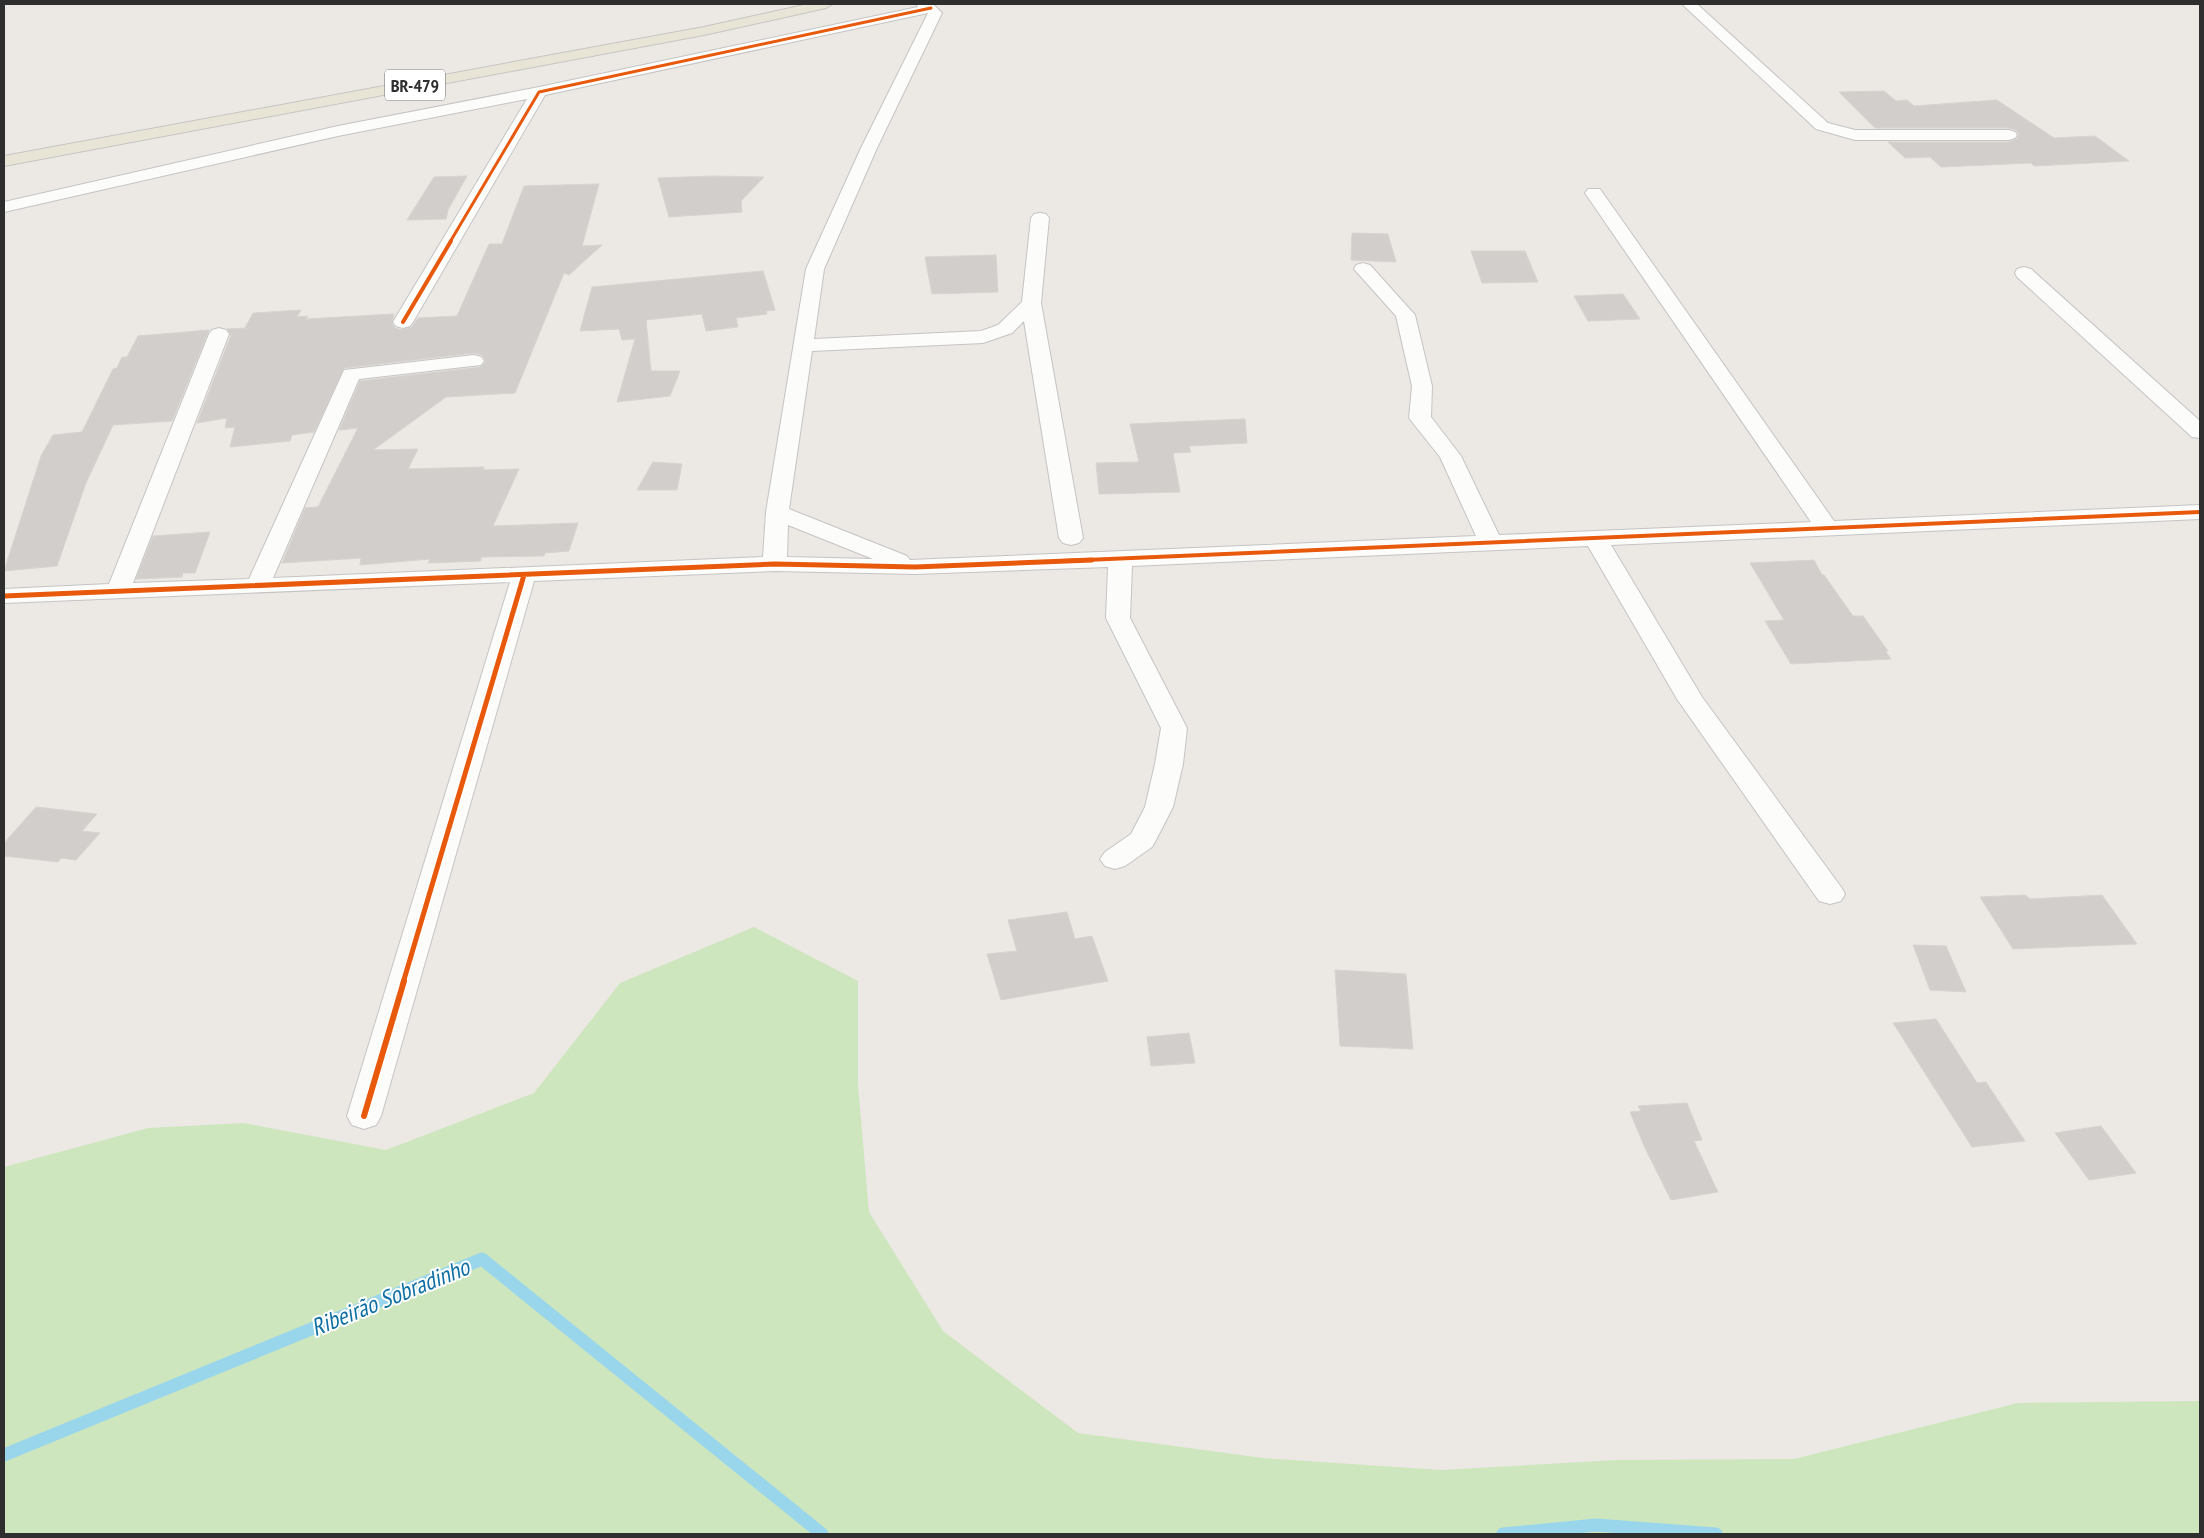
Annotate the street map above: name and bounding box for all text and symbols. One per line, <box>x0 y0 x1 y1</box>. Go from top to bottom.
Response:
road number: BR-479 <box>385 70 445 100</box>
water label: Ribeirão Sobradinho <box>306 1251 475 1343</box>

